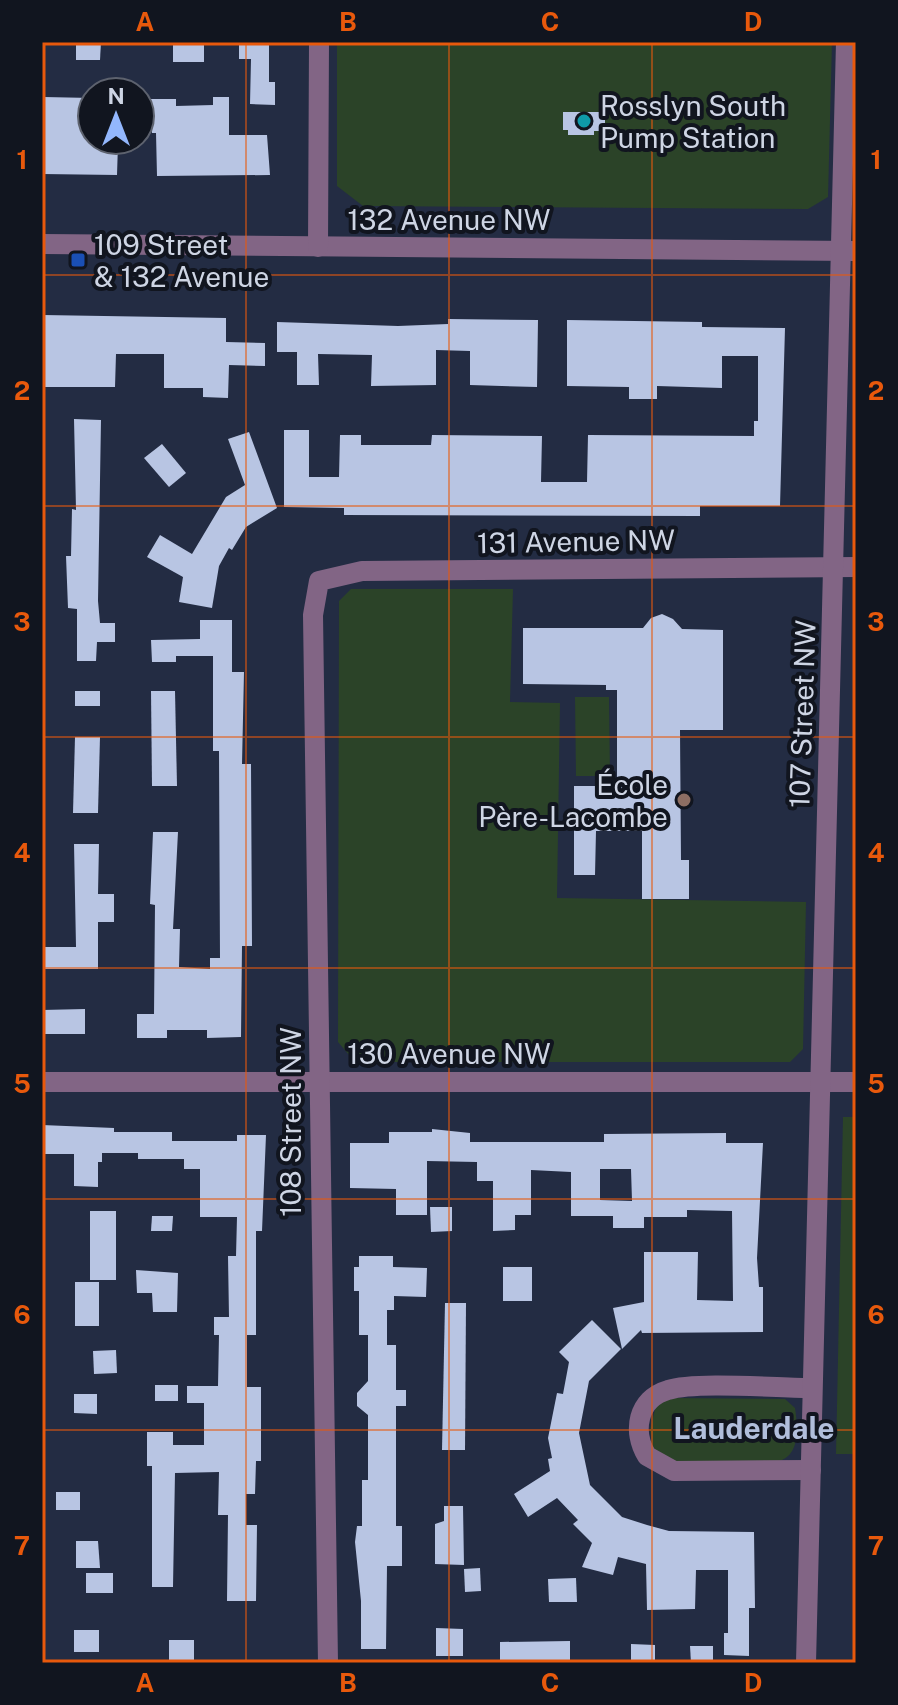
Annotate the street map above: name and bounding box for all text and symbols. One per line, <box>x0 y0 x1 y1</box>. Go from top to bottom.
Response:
text: A <box>136 6 155 37</box>
text: B <box>339 6 357 37</box>
text: C <box>541 6 559 37</box>
text: D <box>744 6 762 37</box>
north arrow <box>76 76 156 156</box>
text: N <box>107 83 125 109</box>
place label: Rosslyn South Pump Station <box>600 89 786 154</box>
marker: Rosslyn South Pump Station <box>575 112 593 130</box>
text: 1 <box>16 144 28 175</box>
text: 1 <box>870 144 882 175</box>
street label: 132 Avenue NW <box>347 203 551 236</box>
place label: 109 Street & 132 Avenue <box>94 228 269 293</box>
marker: 109 Street & 132 Avenue <box>69 251 87 269</box>
text: 2 <box>14 375 30 406</box>
text: 2 <box>868 375 884 406</box>
street label: 131 Avenue NW <box>477 523 675 559</box>
text: 3 <box>13 606 31 637</box>
text: 3 <box>867 606 885 637</box>
street label: 107 Street NW <box>782 619 822 809</box>
place label: École Père-Lacombe <box>478 768 668 833</box>
marker: École Père-Lacombe <box>675 791 693 809</box>
text: 4 <box>13 837 31 868</box>
text: 4 <box>867 837 885 868</box>
street label: 108 Street NW <box>274 1027 307 1217</box>
street label: 130 Avenue NW <box>347 1037 551 1070</box>
text: 5 <box>13 1068 31 1099</box>
text: 5 <box>867 1068 885 1099</box>
text: 6 <box>13 1299 31 1330</box>
text: 6 <box>867 1299 885 1330</box>
district label: Lauderdale <box>673 1410 835 1446</box>
text: 7 <box>14 1530 30 1561</box>
text: 7 <box>868 1530 884 1561</box>
text: A <box>136 1667 155 1698</box>
text: B <box>339 1667 357 1698</box>
text: C <box>541 1667 559 1698</box>
text: D <box>744 1667 762 1698</box>

